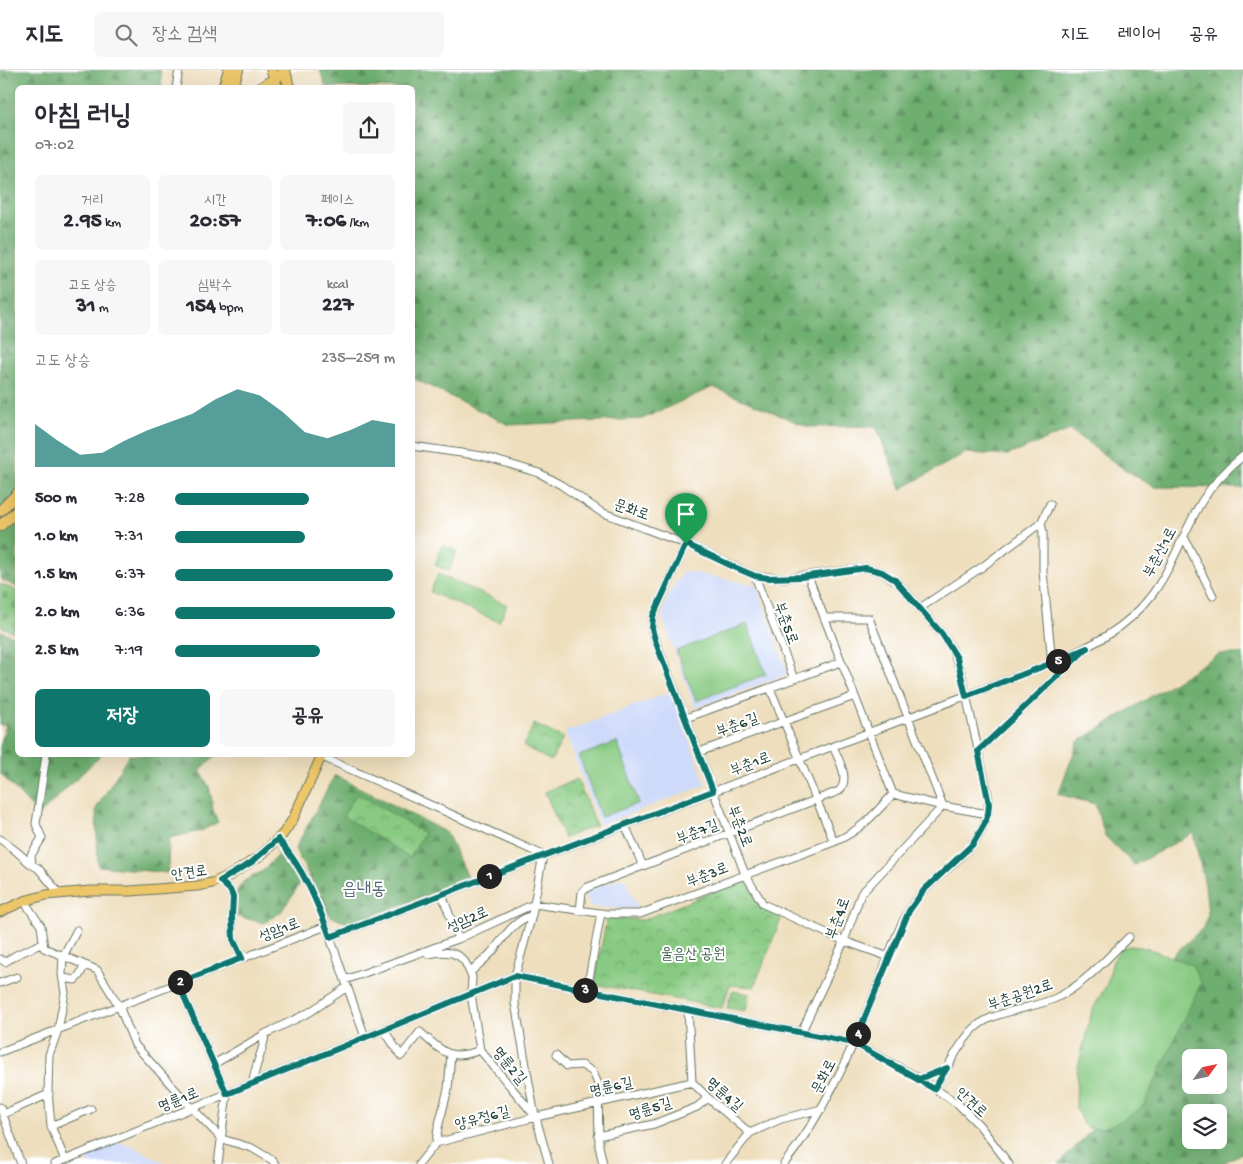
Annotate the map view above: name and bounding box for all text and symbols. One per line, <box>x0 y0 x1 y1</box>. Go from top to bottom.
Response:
search box <box>94 12 444 57</box>
icon: search <box>112 21 140 49</box>
text: 지도 <box>25 22 64 51</box>
text: 장소 검색 <box>152 24 217 47</box>
text: 지도 <box>1061 25 1090 46</box>
text: 레이어 <box>1118 25 1161 46</box>
text: 공유 <box>1189 25 1218 46</box>
text: 아침 러닝 <box>35 101 132 134</box>
button: share <box>343 102 395 154</box>
text: 07:02 <box>35 137 74 156</box>
text: 거리 <box>81 193 104 210</box>
text: 시간 <box>204 193 226 210</box>
text: 페이스 <box>321 193 355 210</box>
text: 2.95 <box>63 210 102 235</box>
text: 20:57 <box>190 210 240 235</box>
text: 7:06 <box>306 210 346 235</box>
text: km <box>102 215 121 232</box>
text: /km <box>346 215 369 232</box>
text: kcal <box>327 277 349 294</box>
text: 고도 상승 <box>68 278 117 295</box>
text: 심박수 <box>198 278 232 295</box>
text: 227 <box>322 294 353 319</box>
text: 31 <box>76 295 95 320</box>
text: 154 <box>186 295 216 320</box>
text: m <box>95 300 109 317</box>
text: bpm <box>216 300 244 317</box>
text: 235–259 m <box>321 350 395 369</box>
text: 고도 상승 <box>35 353 90 372</box>
text: 500 m <box>35 490 77 509</box>
text: 7:28 <box>115 490 145 509</box>
pin <box>665 493 707 544</box>
street label: 문화로 <box>611 496 651 525</box>
icon: arrive <box>672 500 700 528</box>
street label: 부춘산1로 <box>1140 525 1181 581</box>
text: 1.0 km <box>35 528 78 547</box>
text: 7:31 <box>115 528 143 547</box>
text: 1.5 km <box>35 566 77 585</box>
text: 6:37 <box>115 566 145 585</box>
street label: 부춘5로 <box>769 600 801 647</box>
text: 2.0 km <box>35 604 79 623</box>
text: 6:36 <box>115 604 145 623</box>
text: 2.5 km <box>35 642 79 661</box>
text: 7:19 <box>115 642 143 661</box>
pin: 5 <box>1046 648 1070 674</box>
text: 5 <box>1055 653 1062 670</box>
button: 저장 <box>35 689 210 747</box>
button: 공유 <box>220 689 395 747</box>
street label: 부춘6길 <box>714 710 761 742</box>
street label: 부춘1로 <box>728 749 774 781</box>
street label: 부춘2로 <box>723 803 755 850</box>
street label: 부춘7길 <box>674 817 721 849</box>
street label: 부춘3로 <box>684 860 731 892</box>
street label: 안견로 <box>170 863 208 885</box>
pin: 1 <box>476 864 502 888</box>
text: 1 <box>487 868 492 885</box>
district label: 읍내동 <box>342 880 386 901</box>
street label: 부춘4로 <box>823 895 855 942</box>
street label: 성암2로 <box>444 904 491 938</box>
street label: 성암1로 <box>257 915 303 947</box>
park label: 울음산 공원 <box>661 946 725 964</box>
pin: 2 <box>168 970 192 994</box>
text: 2 <box>177 974 184 991</box>
street label: 부춘공원2로 <box>986 976 1056 1015</box>
pin: 3 <box>572 978 598 1002</box>
text: 3 <box>582 982 589 999</box>
pin: 4 <box>846 1022 870 1046</box>
text: 4 <box>855 1026 862 1043</box>
street label: 명륜2길 <box>488 1044 529 1089</box>
north arrow <box>1182 1049 1228 1094</box>
map controls <box>1182 1049 1227 1149</box>
street label: 문화로 <box>809 1057 841 1097</box>
street label: 명륜6길 <box>588 1074 635 1102</box>
street label: 명륜4길 <box>701 1075 746 1117</box>
street label: 명륜1로 <box>156 1085 202 1117</box>
street label: 안견로 <box>951 1085 990 1122</box>
street label: 명륜5길 <box>627 1095 674 1125</box>
street label: 양유정6길 <box>453 1103 512 1135</box>
button: layers <box>1182 1104 1227 1149</box>

